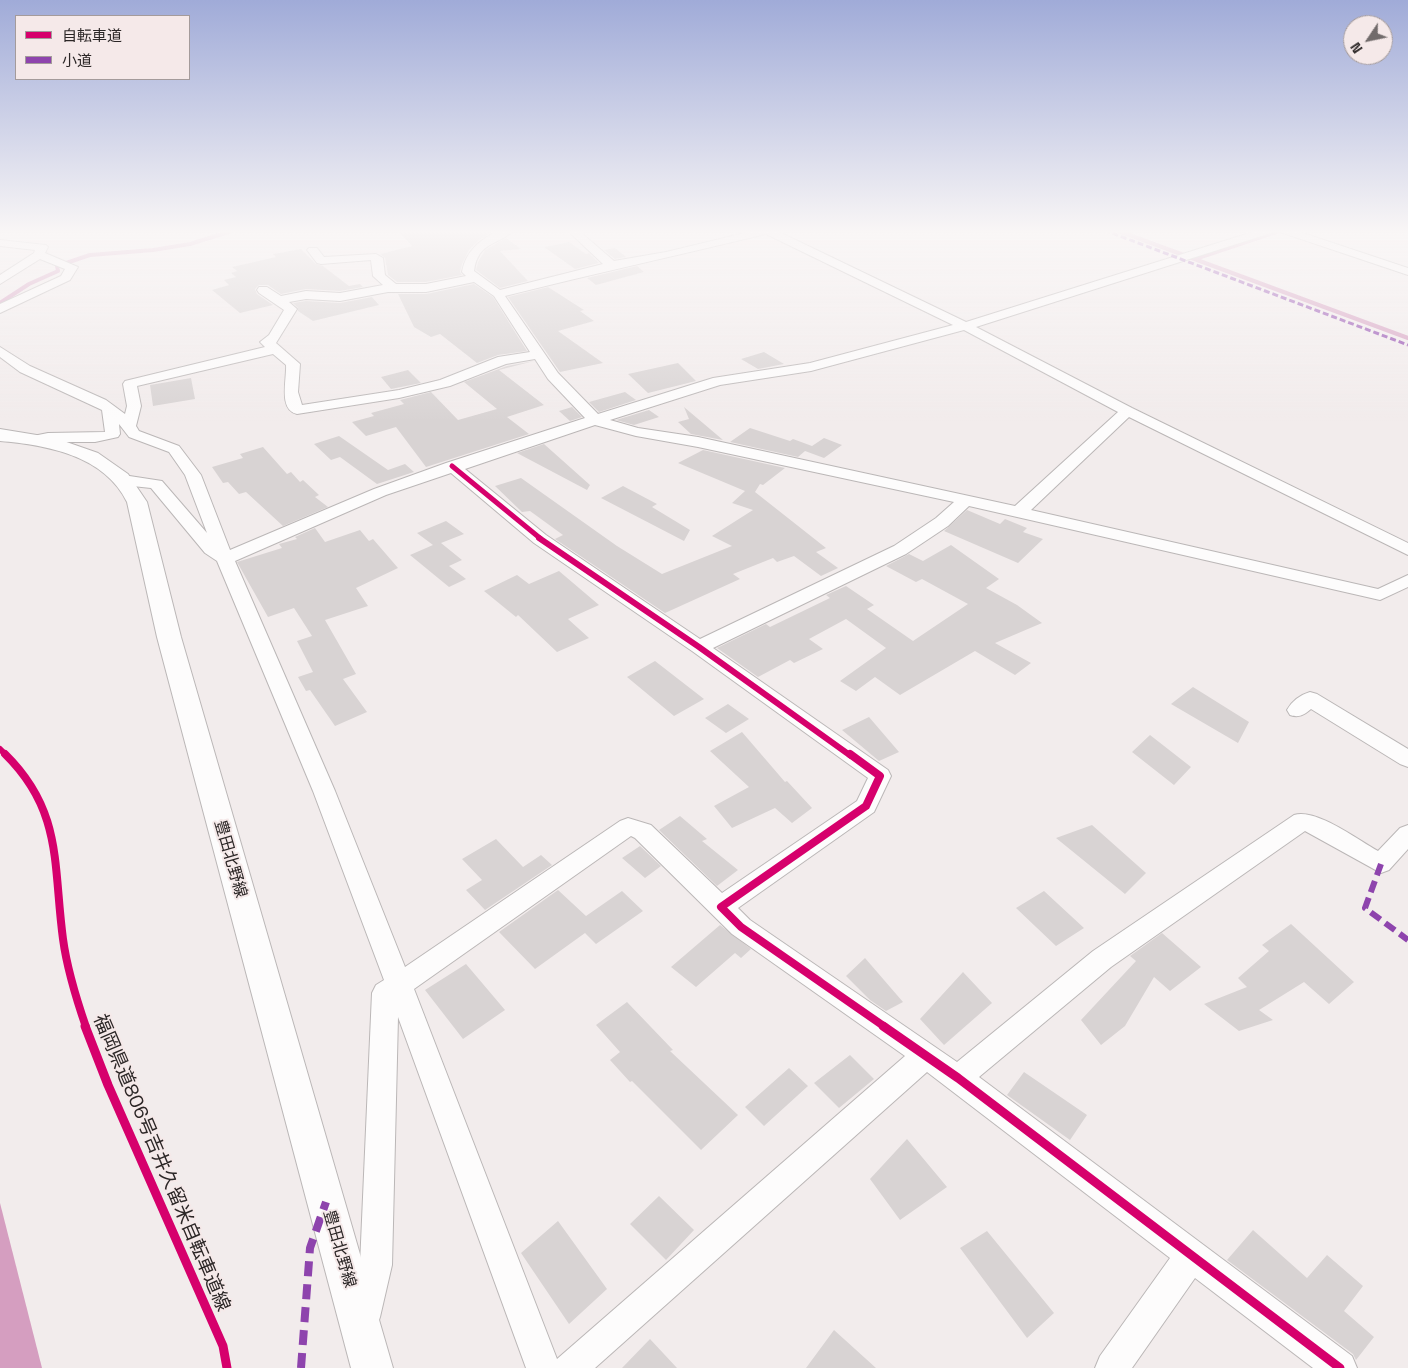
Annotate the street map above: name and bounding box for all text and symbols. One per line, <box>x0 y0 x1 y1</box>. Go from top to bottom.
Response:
legend <box>15 15 190 80</box>
north arrow <box>1343 15 1393 65</box>
text: 自転車道 <box>62 26 122 45</box>
text: N <box>1346 39 1366 57</box>
text: 小道 <box>62 51 92 70</box>
street label: 豊田北野線 <box>210 818 250 900</box>
street label: 福岡県道806号吉井久留米自転車道線 <box>88 1011 234 1315</box>
street label: 豊田北野線 <box>319 1208 359 1290</box>

